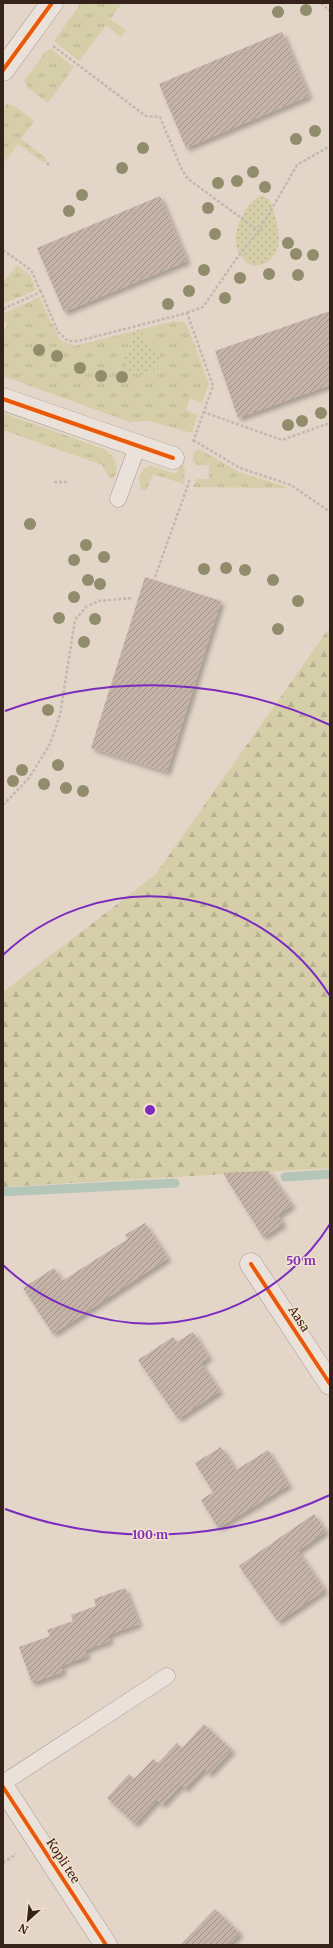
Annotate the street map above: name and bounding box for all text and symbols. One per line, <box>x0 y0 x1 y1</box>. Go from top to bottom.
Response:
centre of rings <box>143 1103 157 1117</box>
text: 50 m <box>286 1253 316 1268</box>
street label: Aasa <box>285 1302 314 1335</box>
text: 100 m <box>132 1527 168 1542</box>
street label: Kopli tee <box>43 1836 83 1886</box>
north arrow <box>8 1900 48 1940</box>
text: N <box>16 1921 31 1937</box>

